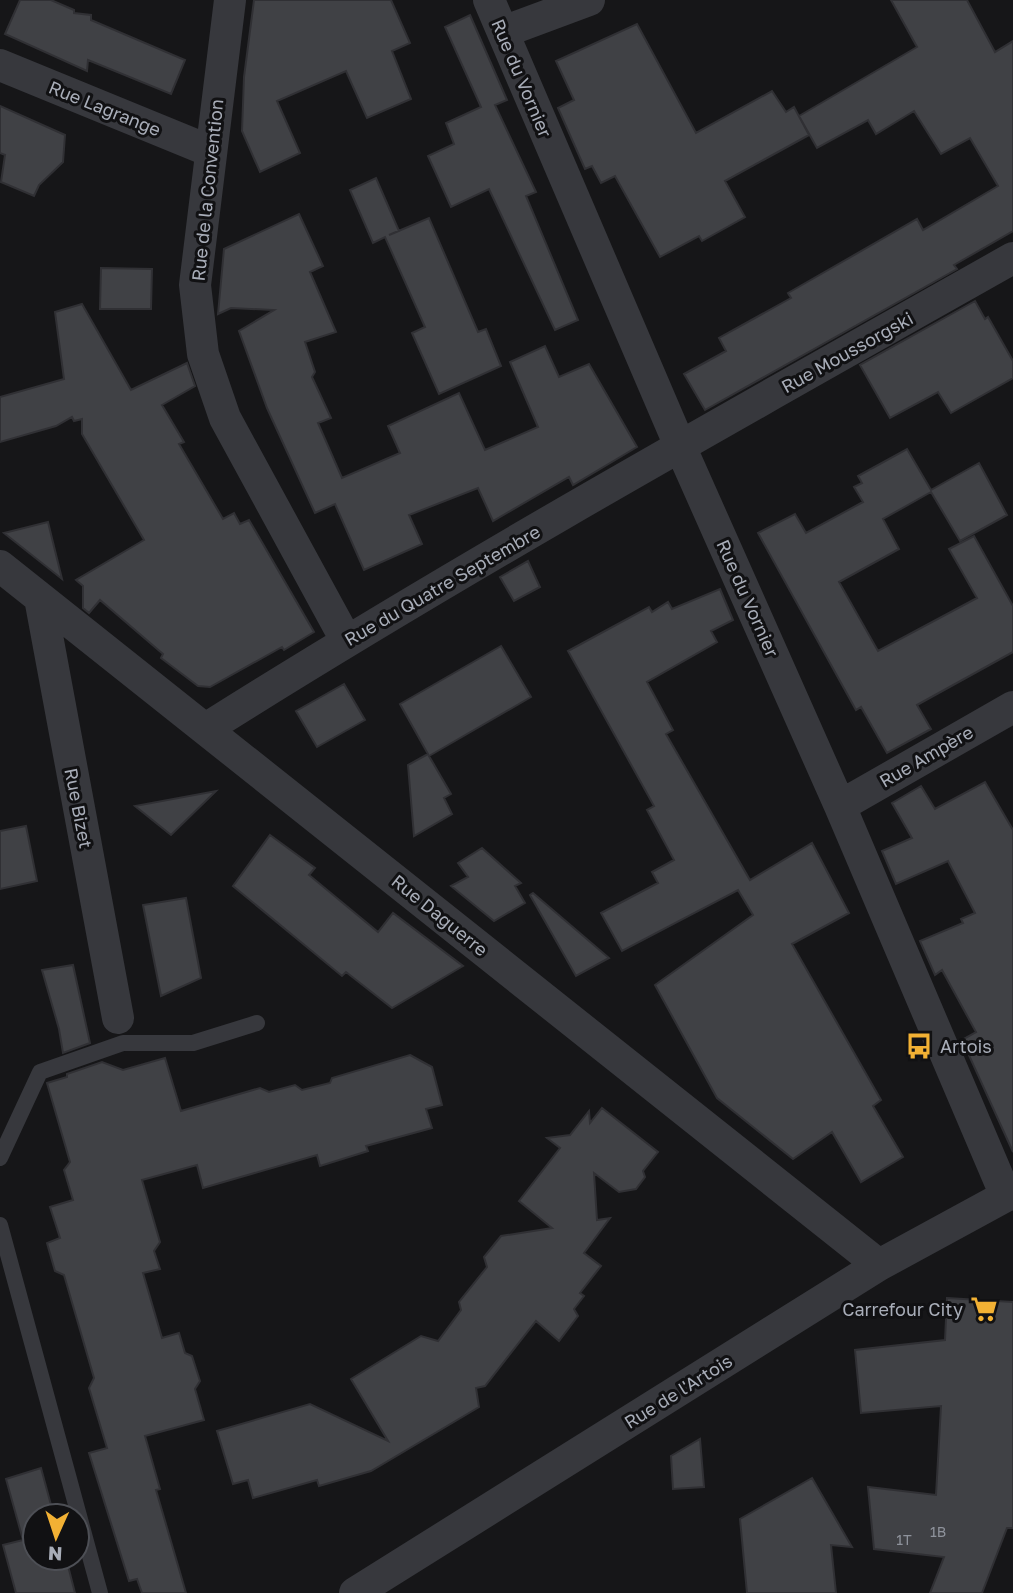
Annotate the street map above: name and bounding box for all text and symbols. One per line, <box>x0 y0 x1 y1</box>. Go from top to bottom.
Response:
street label: Rue du Vornier <box>487 16 557 140</box>
street label: Rue Lagrange <box>46 76 164 140</box>
street label: Rue de la Convention <box>187 98 227 282</box>
street label: Rue Moussorgski <box>777 307 917 397</box>
street label: Rue du Quatre Septembre <box>340 520 544 650</box>
street label: Rue du Vornier <box>712 536 784 660</box>
street label: Rue Ampère <box>875 720 977 792</box>
street label: Rue Bizet <box>60 766 98 850</box>
street label: Rue Daguerre <box>388 870 492 960</box>
bus stop icon: Artois <box>904 1031 934 1061</box>
place label: Artois <box>940 1035 992 1057</box>
supermarket icon: Carrefour City <box>969 1294 999 1324</box>
place label: Carrefour City <box>842 1298 963 1320</box>
street label: Rue de l'Artois <box>620 1349 736 1433</box>
north arrow <box>21 1502 91 1572</box>
house number: 1B <box>930 1523 946 1540</box>
house number: 1T <box>896 1531 912 1548</box>
text: N <box>47 1543 63 1566</box>

